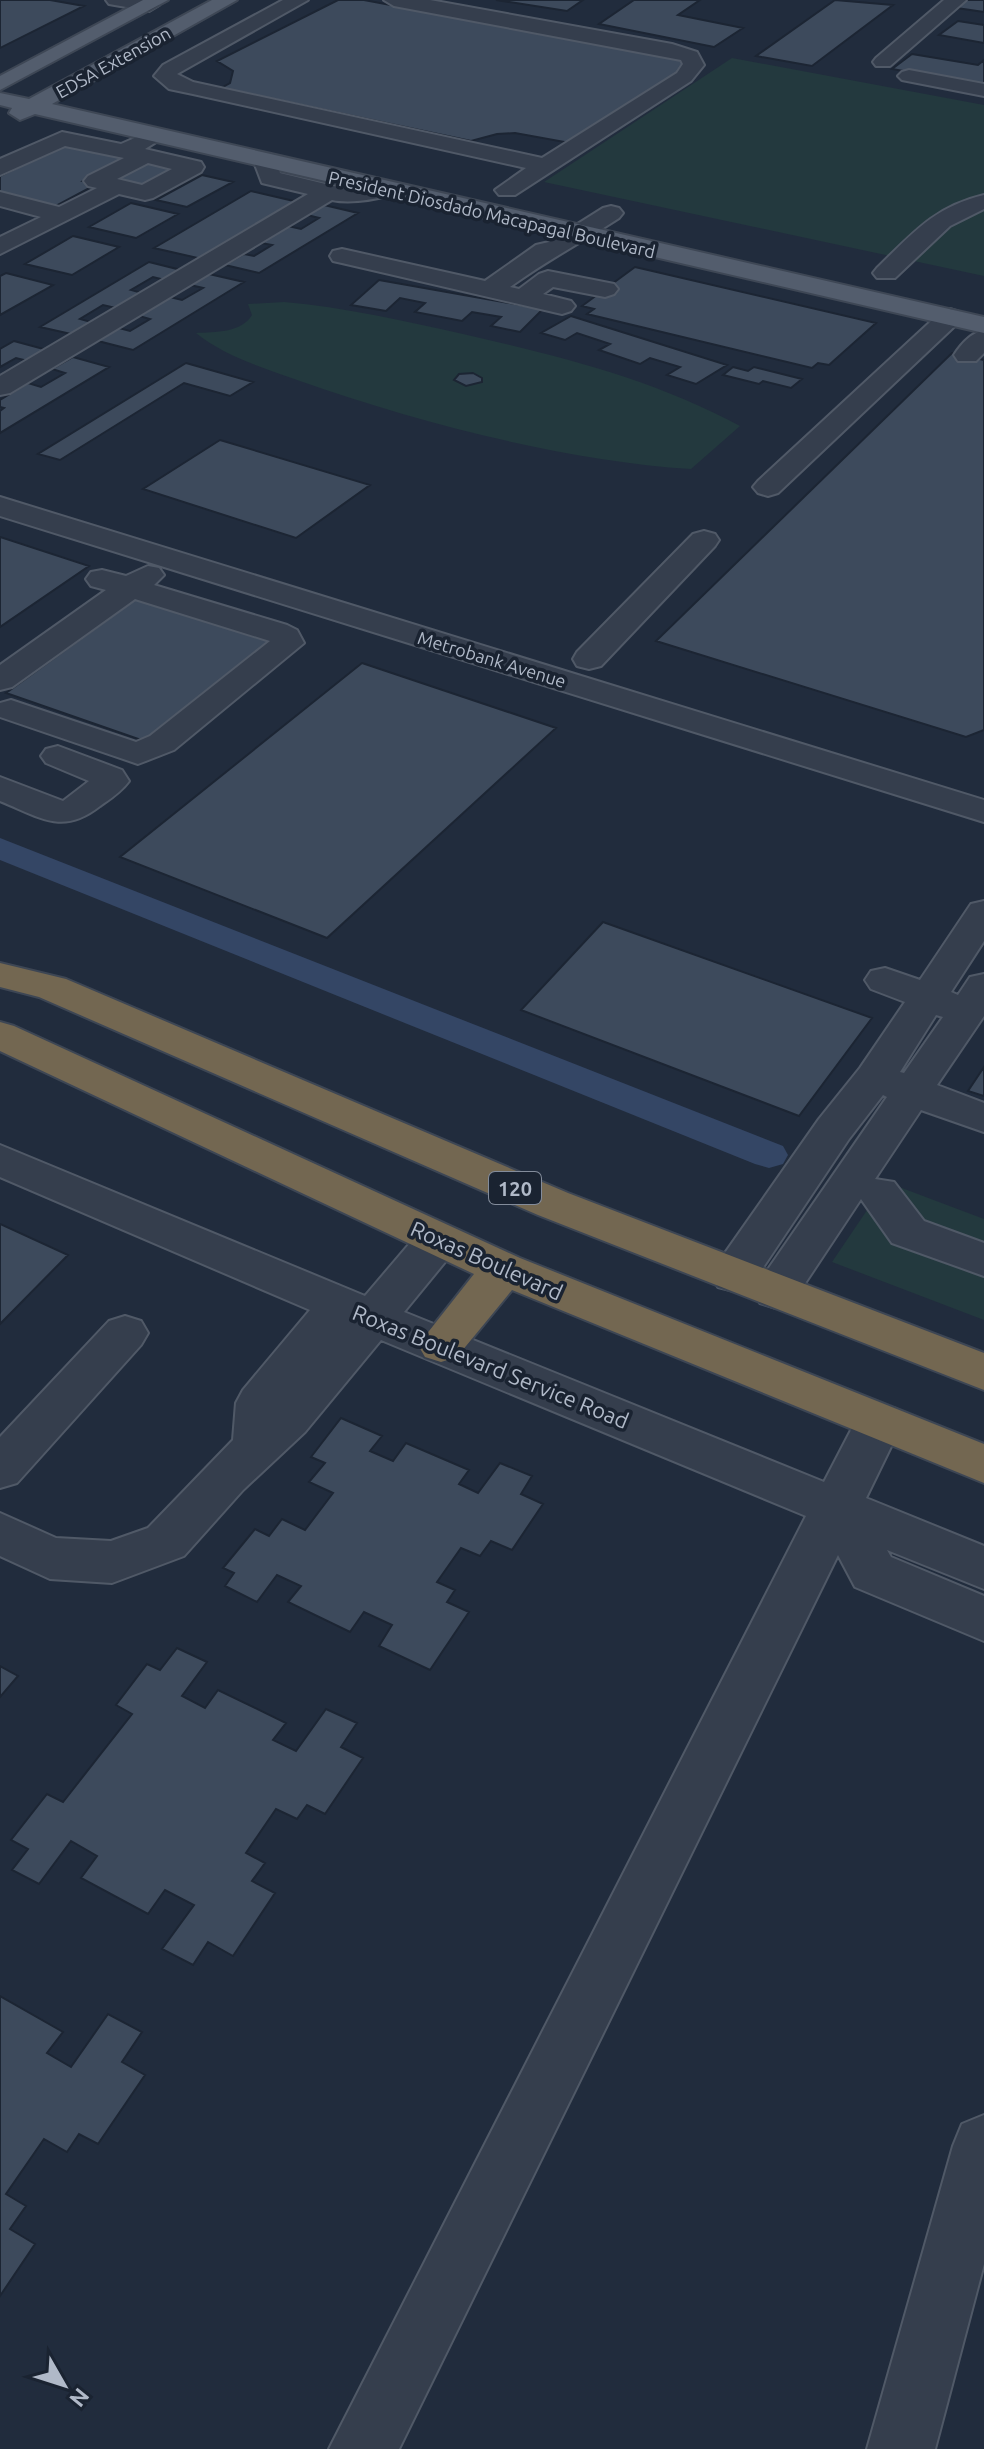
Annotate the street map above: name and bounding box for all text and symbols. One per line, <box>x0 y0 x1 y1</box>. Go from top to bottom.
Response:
street label: EDSA Extension <box>52 22 174 102</box>
street label: President Diosdado Macapagal Boulevard <box>327 167 657 261</box>
street label: Metrobank Avenue <box>415 627 569 691</box>
road number: 120 <box>489 1172 541 1204</box>
street label: Roxas Boulevard <box>407 1215 567 1305</box>
street label: Roxas Boulevard Service Road <box>349 1299 633 1433</box>
north arrow <box>24 2345 104 2425</box>
text: N <box>65 2384 95 2412</box>

